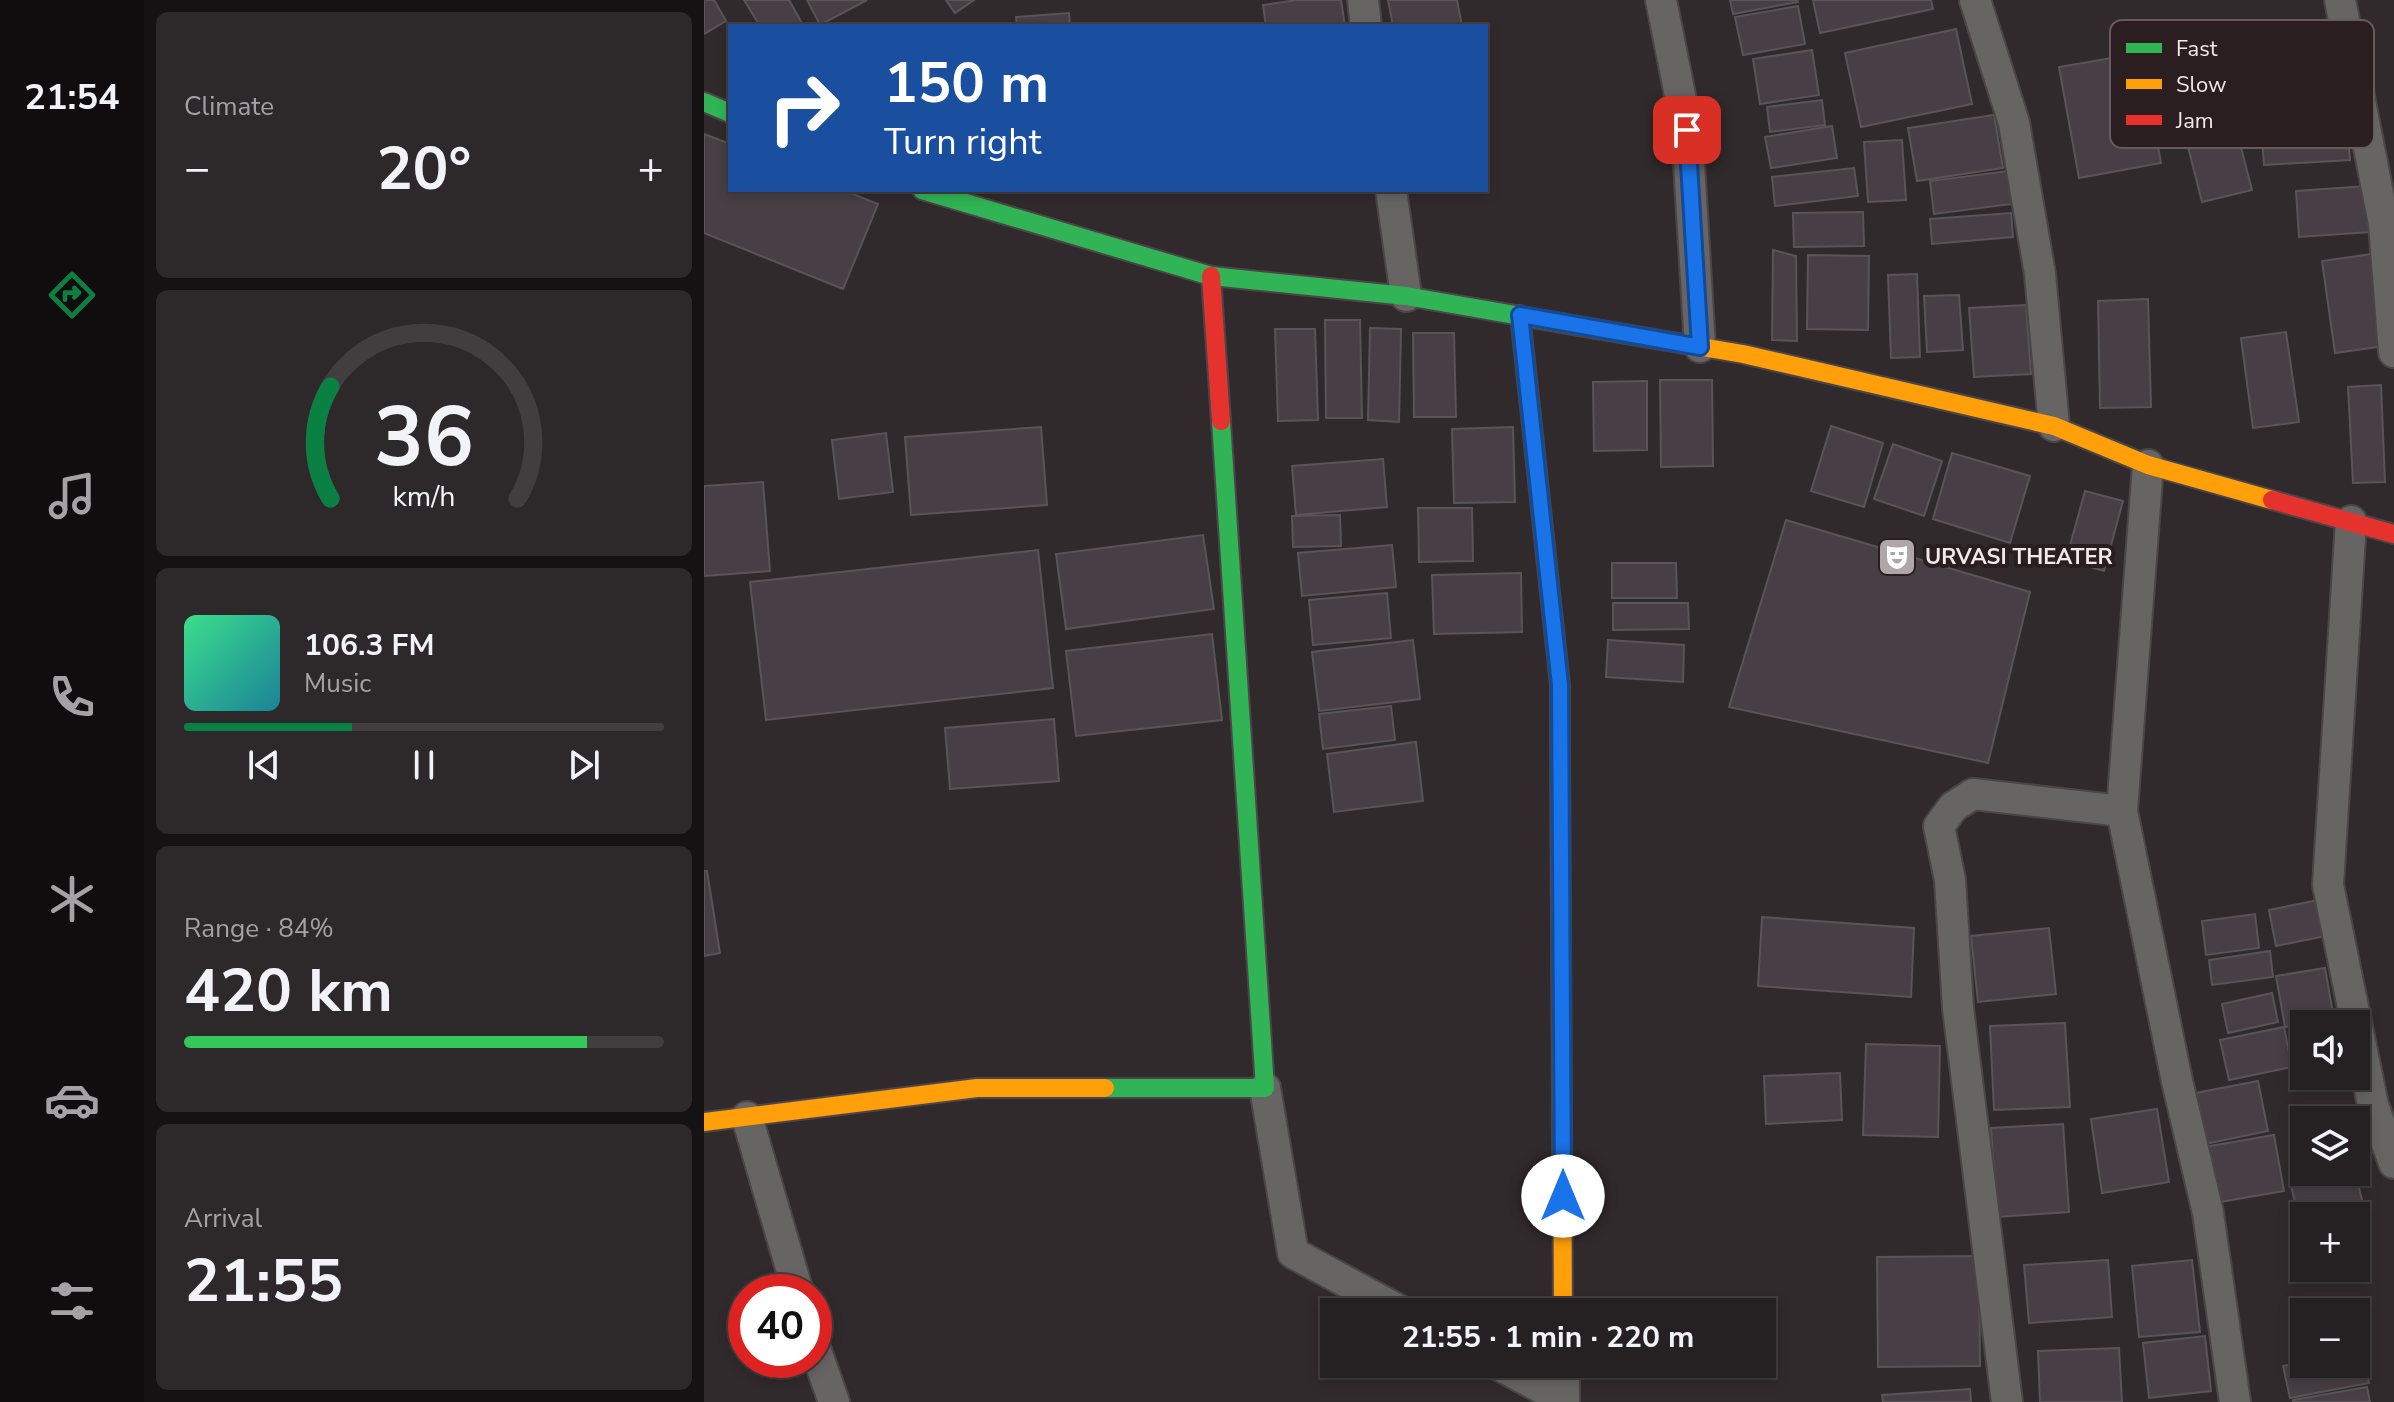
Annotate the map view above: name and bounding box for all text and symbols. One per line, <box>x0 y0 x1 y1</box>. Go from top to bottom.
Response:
legend <box>2110 20 2374 148</box>
text: Fast <box>2176 34 2218 64</box>
text: 150 m <box>884 45 1049 122</box>
icon: right <box>752 56 856 160</box>
text: Slow <box>2176 70 2227 100</box>
text: 21:54 <box>24 73 120 122</box>
text: Climate <box>184 89 274 124</box>
pin <box>1653 96 1721 164</box>
text: Jam <box>2175 106 2214 136</box>
icon: arrive <box>1665 108 1709 152</box>
text: Turn right <box>884 118 1041 167</box>
text: 20° <box>377 128 471 210</box>
text: − <box>184 139 210 199</box>
text: + <box>638 139 664 199</box>
icon: directions <box>44 267 100 323</box>
text: 36 <box>374 381 474 494</box>
icon: music <box>44 468 100 524</box>
text: km/h <box>393 477 455 516</box>
theatre icon: URVASI THEATER <box>1876 536 1918 578</box>
place label: URVASI THEATER <box>1925 542 2113 572</box>
text: 106.3 FM <box>304 625 434 666</box>
text: Music <box>304 666 371 701</box>
icon: phone <box>44 669 100 725</box>
icon: previous <box>242 743 286 787</box>
icon: pause <box>402 743 446 787</box>
icon: next <box>562 743 606 787</box>
icon: climate <box>44 871 100 927</box>
text: Range · 84% <box>184 911 334 946</box>
text: 420 km <box>184 950 393 1032</box>
map controls <box>2290 1010 2370 1378</box>
button: sound <box>2290 1010 2370 1090</box>
icon: car <box>44 1072 100 1128</box>
button: layers <box>2290 1106 2370 1186</box>
position arrow <box>1521 1154 1605 1238</box>
text: Arrival <box>184 1201 262 1236</box>
button: + <box>2290 1202 2370 1282</box>
text: 21:55 <box>184 1240 343 1322</box>
icon: filters <box>44 1273 100 1329</box>
speed limit sign: 40 <box>728 1274 832 1378</box>
button: − <box>2290 1298 2370 1378</box>
text: 21:55 · 1 min · 220 m <box>1402 1317 1694 1358</box>

